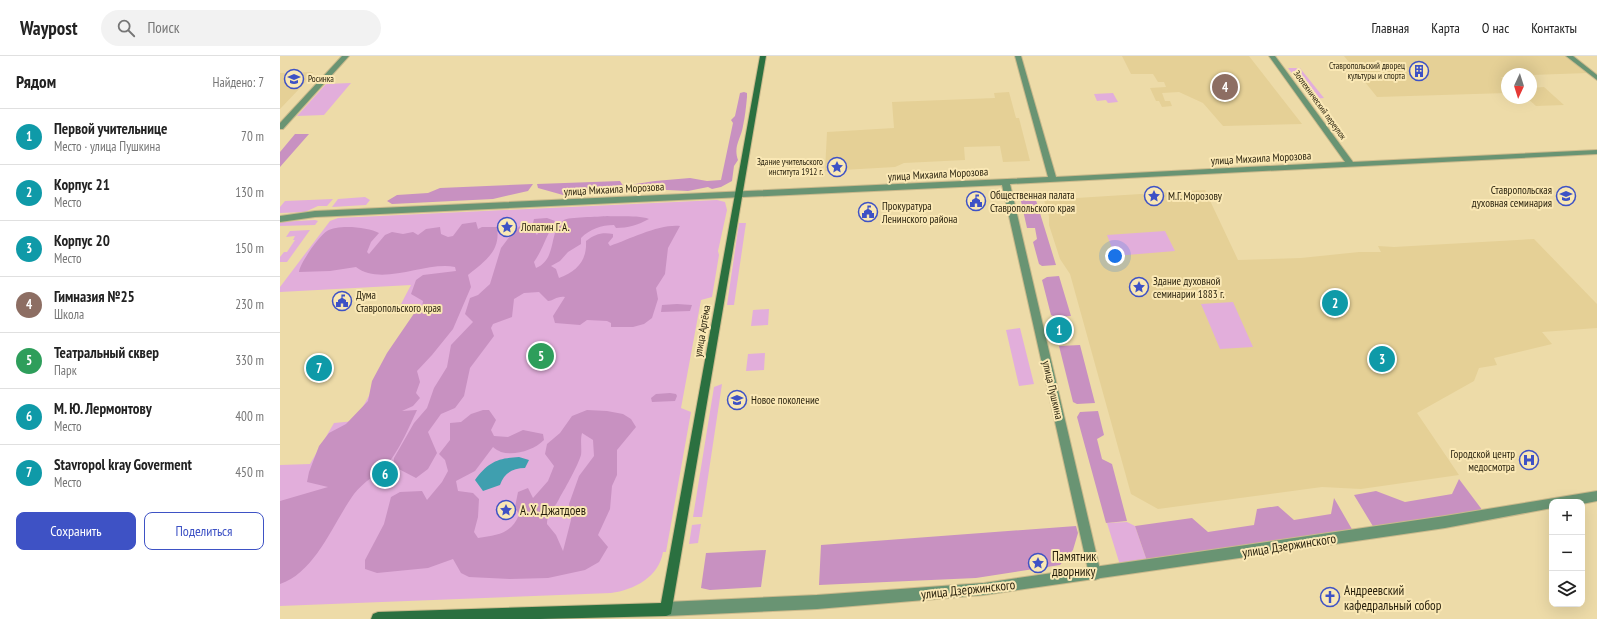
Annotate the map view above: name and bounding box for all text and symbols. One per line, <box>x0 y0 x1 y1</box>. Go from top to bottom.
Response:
search box <box>101 10 381 46</box>
text: Waypost <box>20 16 77 40</box>
icon: search <box>115 17 137 39</box>
text: Поиск <box>147 18 180 37</box>
text: Главная <box>1371 19 1409 37</box>
text: Карта <box>1431 19 1460 37</box>
text: О нас <box>1482 19 1509 37</box>
text: Контакты <box>1531 19 1577 37</box>
place label: Ставропольский дворец культуры и спорта <box>1329 60 1405 81</box>
building icon: Ставропольский дворец культуры и спорта <box>1408 60 1430 82</box>
school or university icon: Росинка <box>283 68 305 90</box>
street label: Зоотехнический переулок <box>1292 68 1349 142</box>
north arrow <box>1501 68 1537 104</box>
text: Рядом <box>16 71 56 93</box>
pin: 4 <box>1212 72 1238 102</box>
place label: Росинка <box>308 73 334 84</box>
text: Найдено: 7 <box>213 74 264 91</box>
text: Первой учительнице <box>54 119 167 138</box>
text: 1 <box>26 128 32 145</box>
text: 70 m <box>241 128 264 145</box>
text: Место · улица Пушкина <box>54 138 160 155</box>
street label: улица Михаила Морозова <box>1210 148 1312 168</box>
place label: Здание учительского института 1912 г. <box>757 156 823 177</box>
place icon: Здание учительского института 1912 г. <box>826 156 848 178</box>
street label: улица Михаила Морозова <box>887 164 989 184</box>
text: Корпус 21 <box>54 175 110 194</box>
street label: улица Михаила Морозова <box>563 179 665 199</box>
place label: Ставропольская духовная семинария <box>1472 183 1552 210</box>
text: 2 <box>26 184 32 201</box>
text: 130 m <box>235 184 264 201</box>
place icon: М.Г. Морозову <box>1143 185 1165 207</box>
school or university icon: Ставропольская духовная семинария <box>1555 185 1577 207</box>
place label: Общественная палата Ставропольского края <box>990 188 1075 215</box>
place label: М.Г. Морозову <box>1168 189 1223 203</box>
public building icon: Общественная палата Ставропольского края <box>965 190 987 212</box>
text: Место <box>54 194 82 211</box>
place label: Прокуратура Ленинского района <box>881 199 957 226</box>
public building icon: Прокуратура Ленинского района <box>857 201 879 223</box>
place icon: Лопатин Г. А. <box>496 216 518 238</box>
place label: Лопатин Г. А. <box>520 220 569 234</box>
text: Корпус 20 <box>54 231 110 250</box>
text: 3 <box>26 240 32 257</box>
text: 150 m <box>235 240 264 257</box>
your location <box>1105 246 1125 266</box>
text: Место <box>54 250 82 267</box>
place label: Здание духовной семинарии 1883 г. <box>1153 274 1224 301</box>
place icon: Здание духовной семинарии 1883 г. <box>1128 276 1150 298</box>
text: Гимназия №25 <box>54 287 135 306</box>
place label: Дума Ставропольского края <box>356 288 441 315</box>
pin: 2 <box>1322 288 1348 318</box>
public building icon: Дума Ставропольского края <box>331 290 353 312</box>
text: 4 <box>26 296 32 313</box>
text: 230 m <box>235 296 264 313</box>
street label: улица Артёма <box>691 304 713 358</box>
text: Школа <box>54 306 84 323</box>
pin: 1 <box>1046 315 1072 345</box>
pin: 5 <box>528 341 554 371</box>
text: Театральный сквер <box>54 343 159 362</box>
pin: 3 <box>1369 344 1395 374</box>
text: 5 <box>26 352 32 369</box>
text: 330 m <box>235 352 264 369</box>
pin: 7 <box>306 353 332 383</box>
street label: улица Пушкина <box>1039 359 1067 421</box>
text: Парк <box>54 362 77 379</box>
school or university icon: Новое поколение <box>726 389 748 411</box>
place label: Новое поколение <box>751 393 820 407</box>
text: М. Ю. Лермонтову <box>54 399 152 418</box>
text: 6 <box>26 408 32 425</box>
text: 400 m <box>235 408 264 425</box>
text: Место <box>54 418 82 435</box>
place label: Городской центр медосмотра <box>1450 447 1515 474</box>
hospital icon: Городской центр медосмотра <box>1518 449 1540 471</box>
text: Stavropol kray Goverment <box>54 455 192 474</box>
pin: 6 <box>372 459 398 489</box>
text: 7 <box>26 464 32 481</box>
text: 450 m <box>235 464 264 481</box>
text: Место <box>54 474 82 491</box>
place icon: А. Х. Джатдоев <box>495 499 517 521</box>
map controls <box>1549 499 1585 607</box>
button: + <box>1549 499 1585 535</box>
place label: А. Х. Джатдоев <box>520 502 586 519</box>
button: Сохранить <box>16 512 136 550</box>
button: Поделиться <box>144 512 264 550</box>
street label: улица Дзержинского <box>1241 530 1337 561</box>
button: − <box>1549 535 1585 571</box>
place label: Памятник дворнику <box>1052 548 1096 580</box>
place icon: Памятник дворнику <box>1027 552 1049 574</box>
button: layers <box>1549 571 1585 607</box>
street label: улица Дзержинского <box>920 576 1016 603</box>
place label: Андреевский кафедральный собор <box>1344 582 1442 614</box>
church icon: Андреевский кафедральный собор <box>1319 586 1341 608</box>

